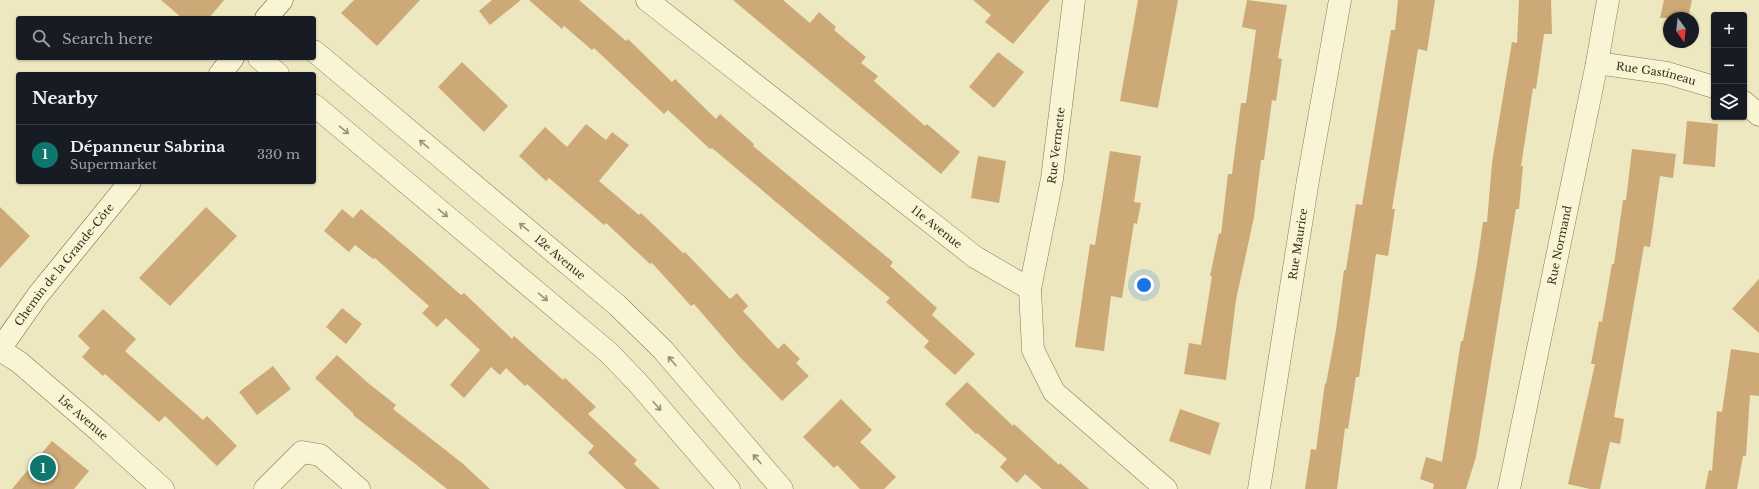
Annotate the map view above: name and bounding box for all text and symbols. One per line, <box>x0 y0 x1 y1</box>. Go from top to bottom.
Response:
north arrow <box>1663 12 1699 48</box>
map controls <box>1711 12 1747 120</box>
button: + <box>1711 12 1747 48</box>
search box <box>16 16 316 60</box>
icon: search <box>30 27 52 49</box>
text: Search here <box>62 29 153 48</box>
button: − <box>1711 48 1747 84</box>
street label: Rue Gastineau <box>1615 59 1698 88</box>
button: layers <box>1711 84 1747 120</box>
text: Nearby <box>32 88 98 109</box>
street label: Rue Vermette <box>1044 106 1068 185</box>
one-way arrow <box>338 125 349 134</box>
text: Dépanneur Sabrina <box>70 137 225 156</box>
one-way arrow <box>419 139 430 148</box>
text: 1 <box>42 146 48 163</box>
text: 330 m <box>257 146 300 163</box>
text: Supermarket <box>70 156 157 173</box>
street label: Chemin de la Grande-Côte <box>11 200 117 329</box>
street label: 11e Avenue <box>908 203 965 251</box>
street label: Rue Normand <box>1544 204 1574 286</box>
street label: Rue Maurice <box>1285 207 1310 281</box>
one-way arrow <box>438 209 449 218</box>
one-way arrow <box>519 223 529 232</box>
street label: 12e Avenue <box>531 232 589 283</box>
your location <box>1134 275 1154 295</box>
one-way arrow <box>538 292 549 301</box>
one-way arrow <box>668 356 677 366</box>
street label: 15e Avenue <box>55 392 111 443</box>
one-way arrow <box>653 400 662 411</box>
pin: 1 <box>30 453 56 483</box>
one-way arrow <box>753 455 762 465</box>

